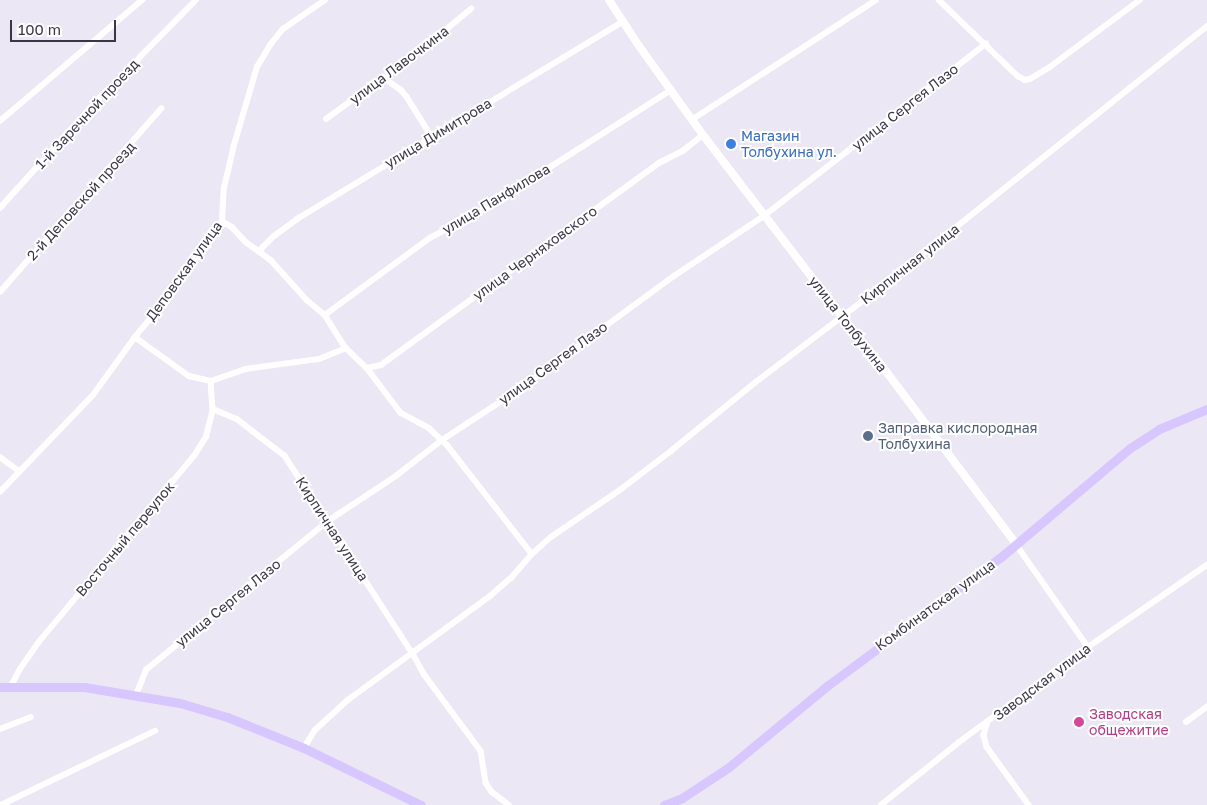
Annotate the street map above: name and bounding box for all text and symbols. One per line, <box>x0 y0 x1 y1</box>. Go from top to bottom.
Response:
scale bar <box>12 10 119 42</box>
text: 100 m <box>18 20 61 38</box>
street label: улица Лавочкина <box>346 22 452 108</box>
street label: 1-й Заречной проезд <box>32 56 142 172</box>
street label: улица Сергея Лазо <box>848 60 962 154</box>
street label: улица Димитрова <box>382 94 494 172</box>
place label: Магазин Толбухина ул. <box>741 128 837 160</box>
street label: 2-й Деповской проезд <box>23 138 139 264</box>
marker: Магазин Толбухина ул. <box>725 138 737 150</box>
street label: улица Панфилова <box>439 160 553 238</box>
street label: улица Черняховского <box>470 202 600 304</box>
street label: Деповская улица <box>142 218 226 324</box>
street label: Кирпичная улица <box>857 220 963 308</box>
street label: улица Толбухина <box>805 273 891 375</box>
street label: улица Сергея Лазо <box>495 318 611 408</box>
place label: Заправка кислородная Толбухина <box>878 420 1038 452</box>
marker: Заправка кислородная Толбухина <box>862 430 874 442</box>
street label: Кирпичная улица <box>292 474 372 584</box>
street label: Восточный переулок <box>72 478 178 600</box>
street label: улица Сергея Лазо <box>172 555 284 651</box>
street label: Комбинатская улица <box>872 556 998 654</box>
street label: Заводская улица <box>990 640 1094 724</box>
place label: Заводская общежитие <box>1089 706 1169 739</box>
marker: Заводская общежитие <box>1073 716 1085 728</box>

